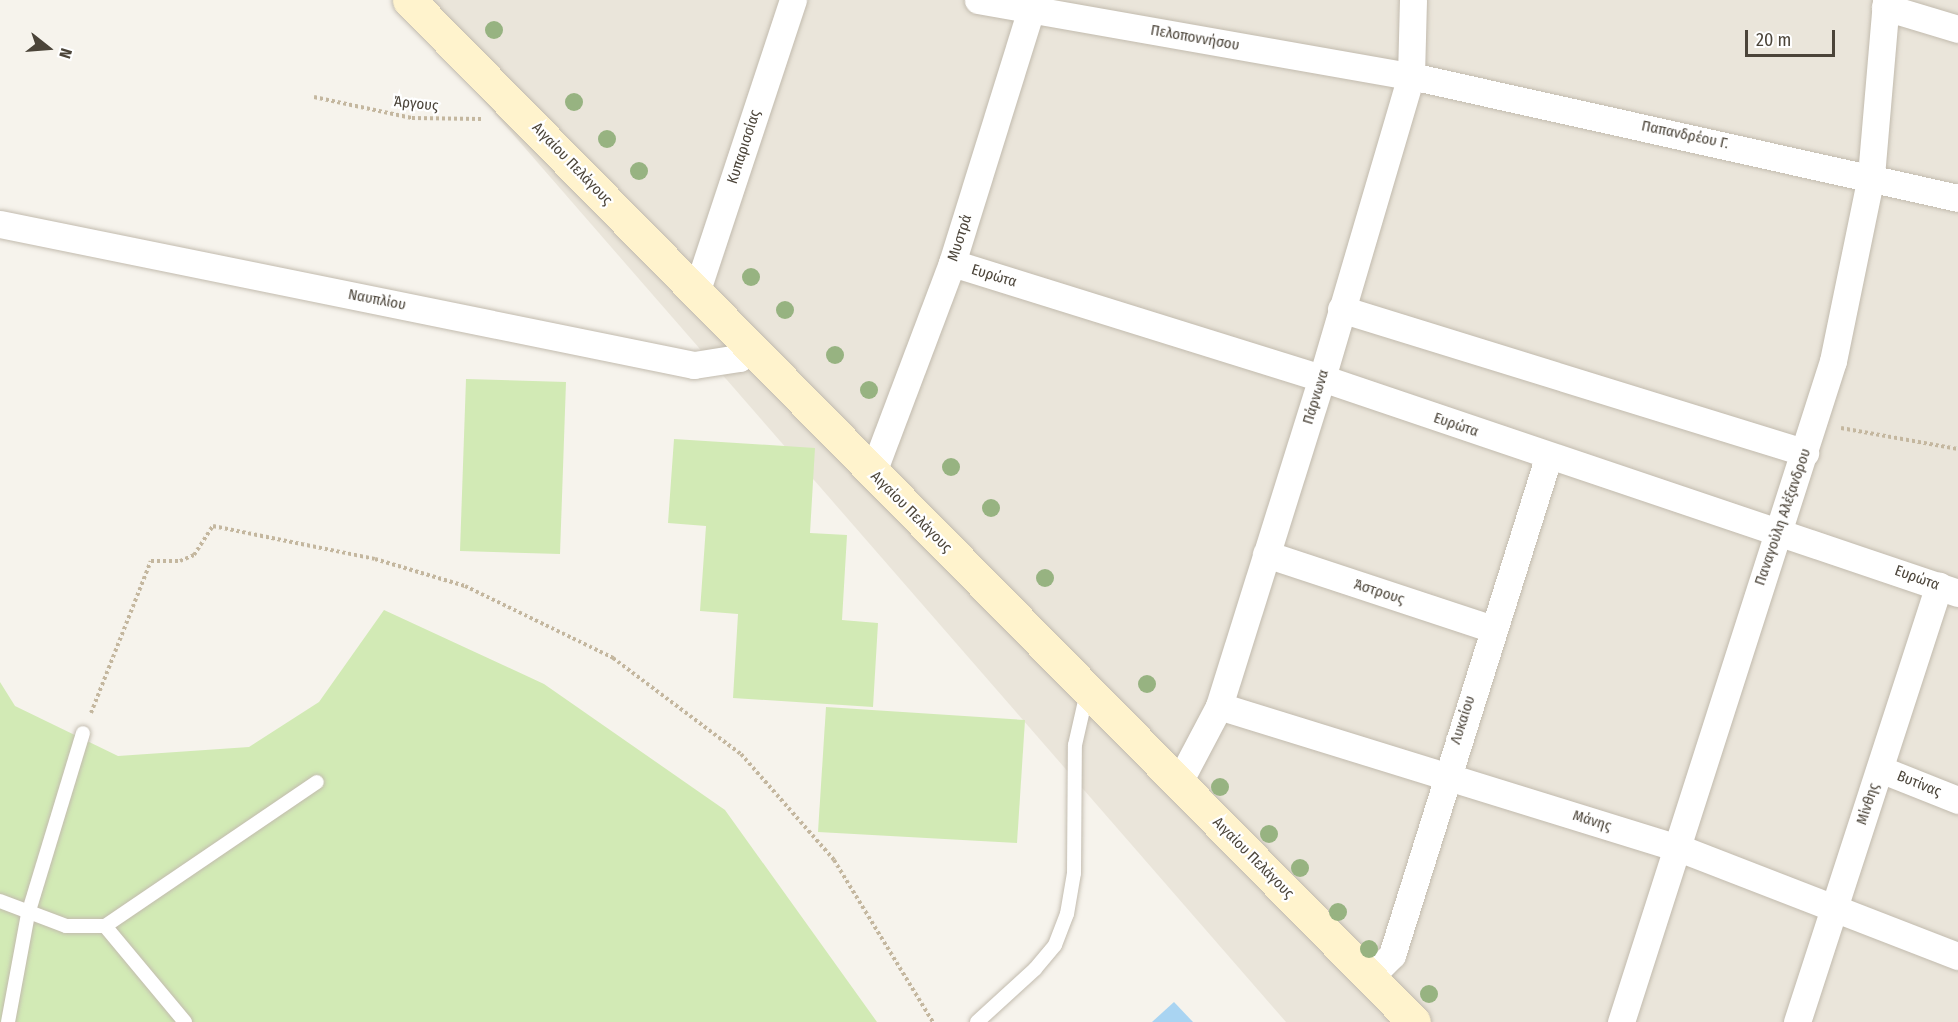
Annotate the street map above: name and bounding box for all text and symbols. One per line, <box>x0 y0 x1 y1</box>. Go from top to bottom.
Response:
north arrow <box>18 18 78 78</box>
scale bar <box>1748 18 1838 56</box>
street label: Πελοποννήσου <box>1149 21 1241 55</box>
text: 20 m <box>1756 29 1791 51</box>
text: N <box>55 46 76 61</box>
street label: Άργους <box>393 93 439 115</box>
street label: Κυπαρισσίας <box>724 108 764 186</box>
street label: Παπανδρέου Γ. <box>1640 117 1730 153</box>
street label: Αιγαίου Πελάγους <box>528 119 616 209</box>
street label: Μυστρά <box>944 212 976 264</box>
street label: Ευρώτα <box>969 261 1019 291</box>
street label: Ναυπλίου <box>347 286 407 314</box>
street label: Πάρνωνα <box>1299 367 1333 427</box>
street label: Ευρώτα <box>1431 409 1481 441</box>
street label: Παναγούλη Αλέξανδρου <box>1751 446 1815 588</box>
street label: Αιγαίου Πελάγους <box>867 468 955 556</box>
street label: Ευρώτα <box>1892 562 1942 594</box>
street label: Άστρους <box>1351 575 1407 609</box>
street label: Λυκαίου <box>1447 693 1479 747</box>
street label: Βυτίνας <box>1894 767 1944 801</box>
street label: Μίνθης <box>1853 781 1883 827</box>
street label: Μάνης <box>1570 807 1614 835</box>
street label: Αιγαίου Πελάγους <box>1209 814 1297 902</box>

